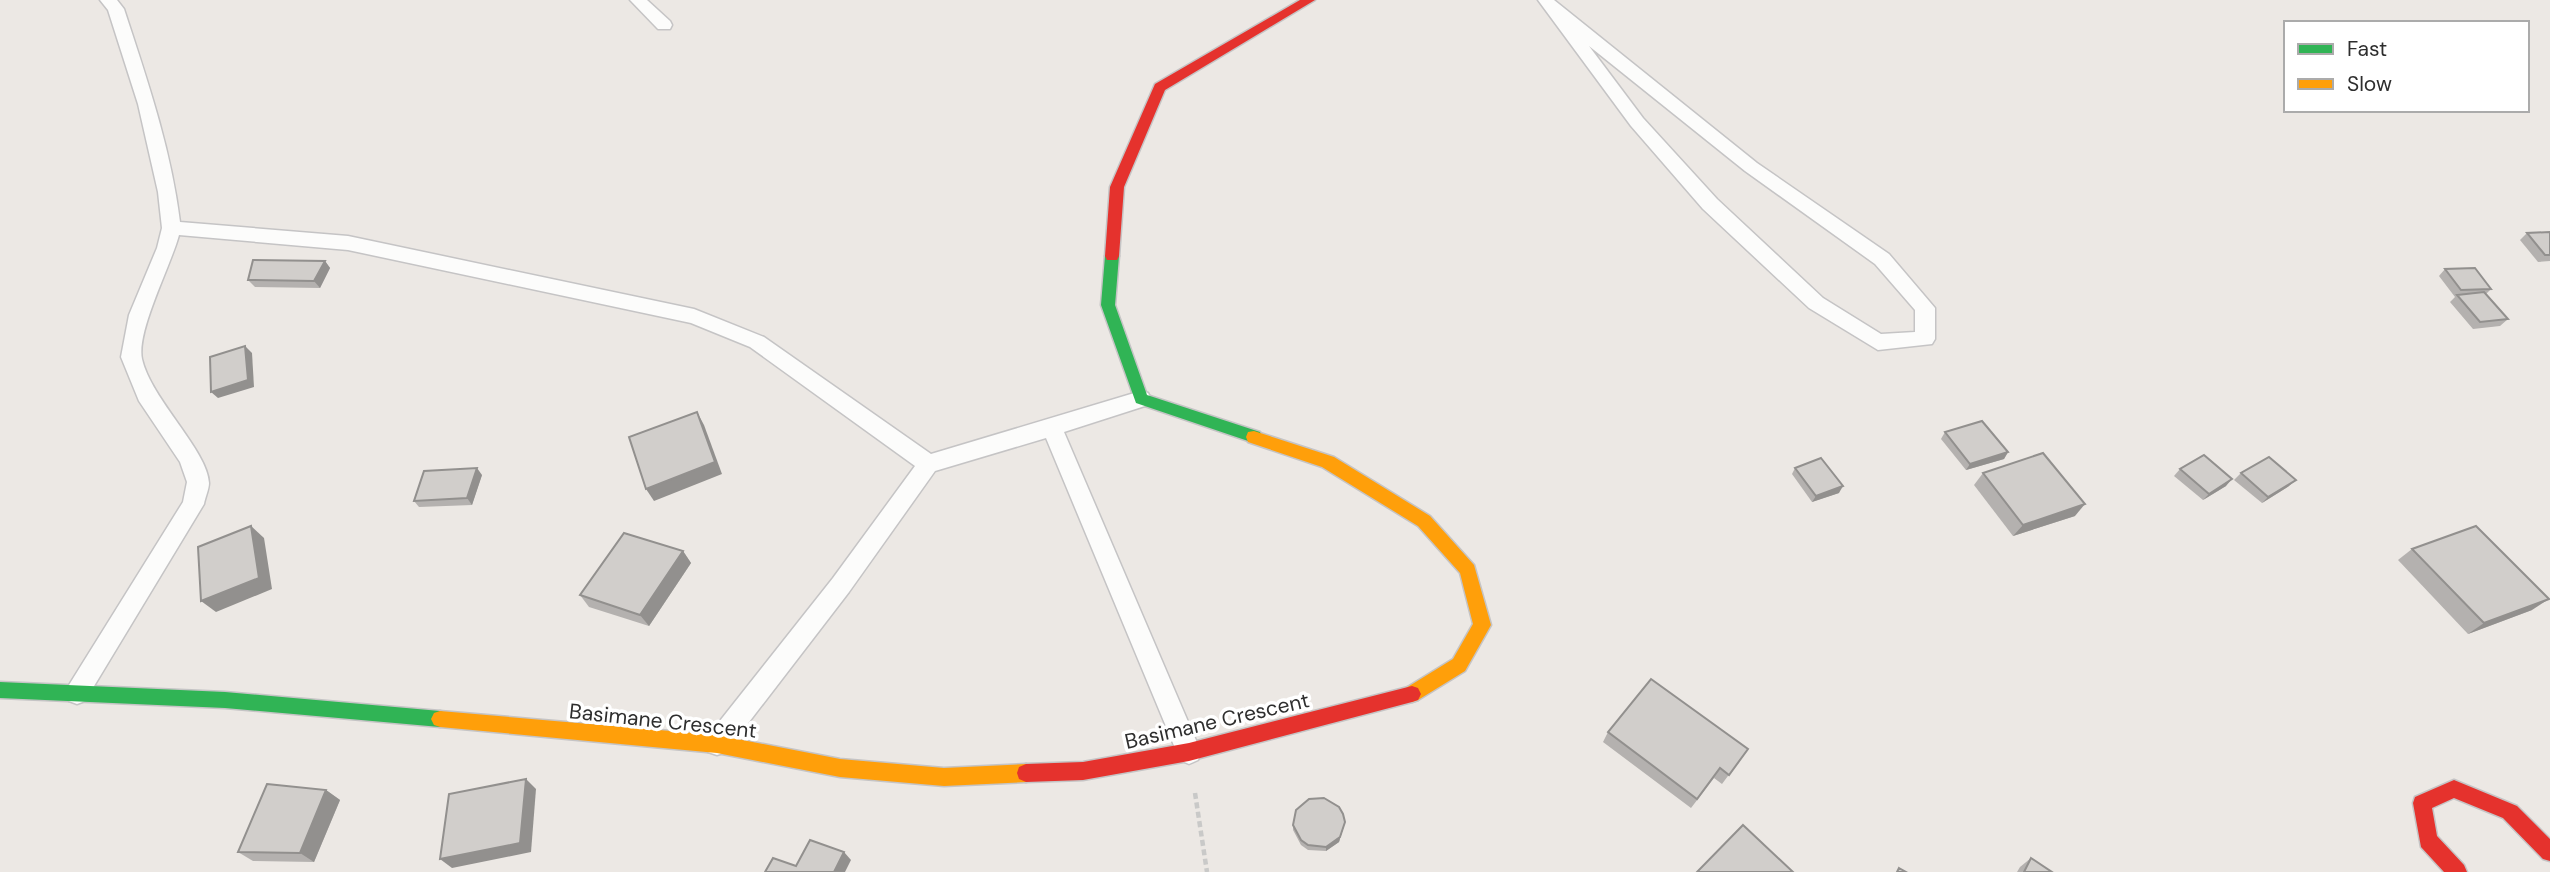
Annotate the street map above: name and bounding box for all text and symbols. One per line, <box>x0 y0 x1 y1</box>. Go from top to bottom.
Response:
legend <box>2284 21 2529 112</box>
text: Fast <box>2347 35 2387 63</box>
text: Slow <box>2347 70 2392 98</box>
street label: Basimane Crescent <box>1122 686 1312 756</box>
street label: Basimane Crescent <box>568 697 758 745</box>

